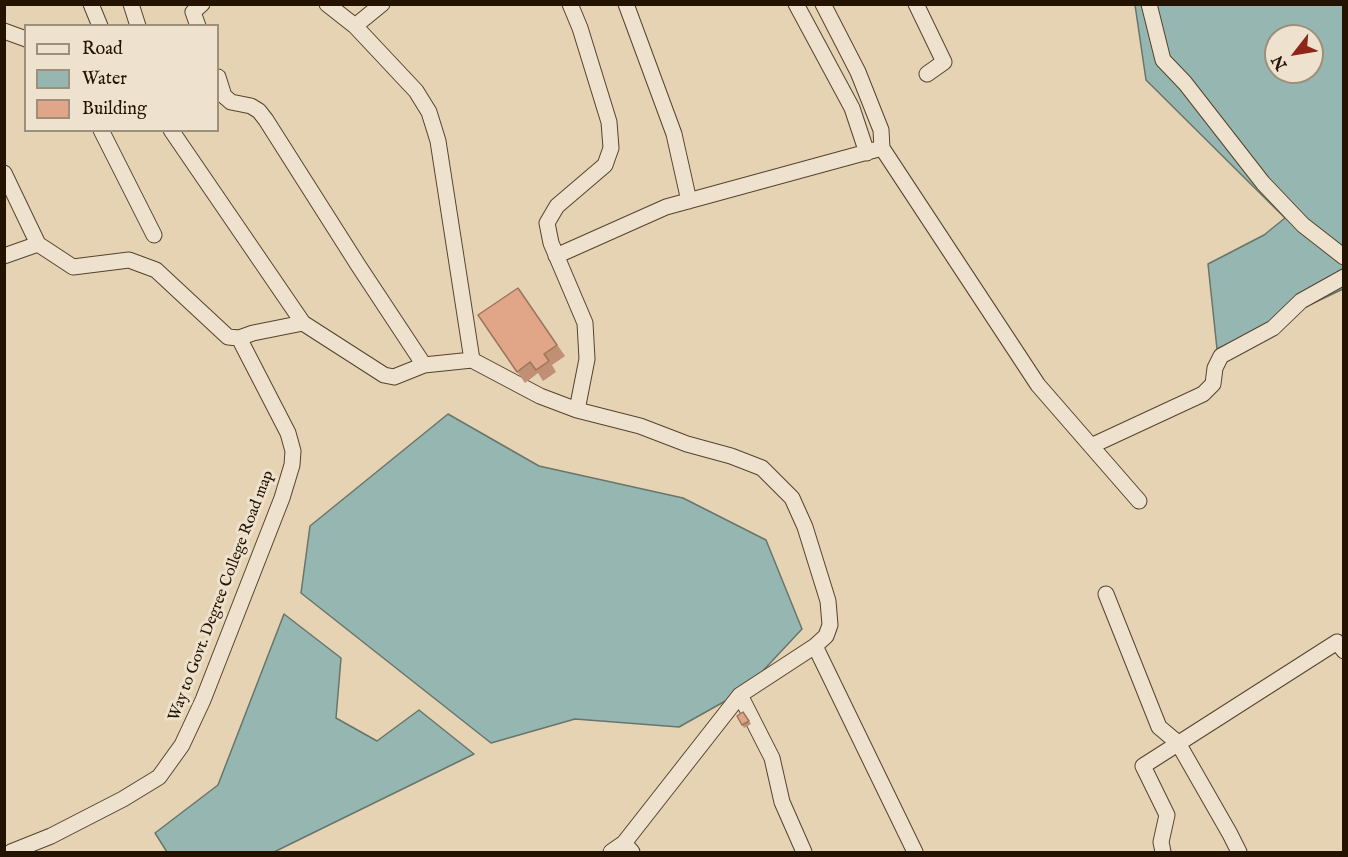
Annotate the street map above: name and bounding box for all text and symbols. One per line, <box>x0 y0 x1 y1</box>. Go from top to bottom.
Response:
legend <box>24 24 219 132</box>
north arrow <box>1264 24 1324 84</box>
text: Road <box>82 38 123 61</box>
text: N <box>1268 51 1292 73</box>
text: Water <box>82 68 127 91</box>
text: Building <box>82 98 147 121</box>
street label: Way to Govt. Degree College Road map <box>165 468 279 724</box>

